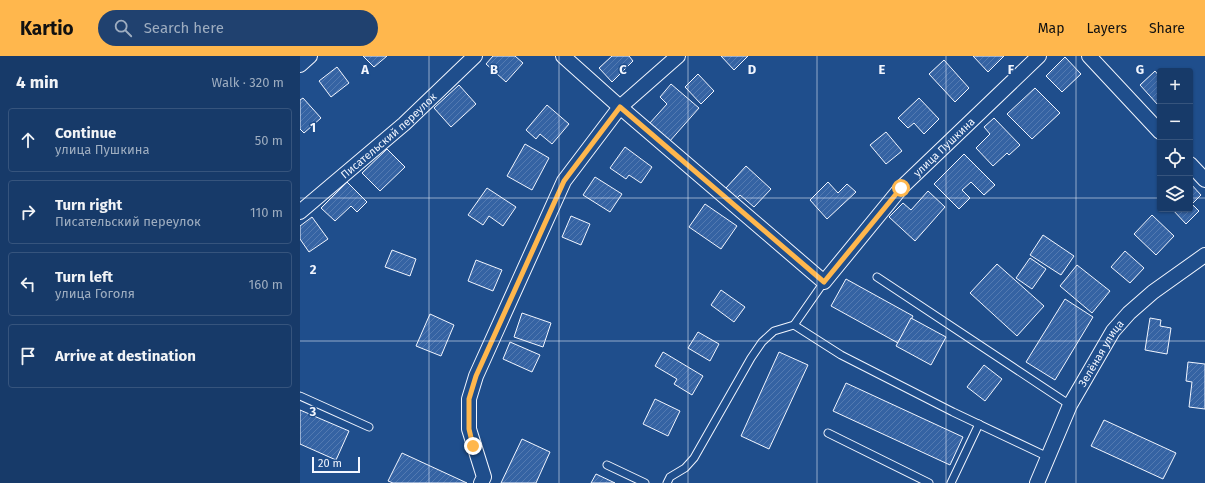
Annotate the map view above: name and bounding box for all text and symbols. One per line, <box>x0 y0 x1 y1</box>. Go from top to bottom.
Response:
search box <box>98 10 378 46</box>
text: Kartio <box>20 17 74 40</box>
icon: search <box>112 17 134 39</box>
text: Search here <box>144 19 224 37</box>
text: Map <box>1038 20 1064 37</box>
text: Layers <box>1086 20 1127 37</box>
text: Share <box>1149 20 1185 37</box>
text: A <box>360 62 369 77</box>
text: B <box>490 62 498 77</box>
text: C <box>619 62 627 77</box>
text: D <box>748 62 757 77</box>
text: E <box>879 62 886 77</box>
text: F <box>1008 62 1015 77</box>
text: G <box>1136 62 1144 77</box>
map controls <box>1157 68 1193 212</box>
button: + <box>1157 68 1193 104</box>
text: 4 min <box>16 72 59 93</box>
text: Walk · 320 m <box>212 75 284 90</box>
street label: Писательский переулок <box>338 90 439 181</box>
button: − <box>1157 104 1193 140</box>
street label: улица Пушкина <box>910 115 977 179</box>
text: 1 <box>310 120 316 135</box>
text: Continue <box>55 124 116 142</box>
icon: ahead <box>17 129 39 151</box>
text: 50 m <box>255 133 283 148</box>
button: locate <box>1157 140 1193 176</box>
text: улица Пушкина <box>55 142 150 157</box>
button: layers <box>1157 176 1193 212</box>
route start <box>892 179 910 197</box>
text: Turn right <box>55 196 122 214</box>
icon: right <box>17 201 39 223</box>
text: 110 m <box>250 205 283 220</box>
text: Писательский переулок <box>55 214 201 229</box>
text: 2 <box>310 262 317 277</box>
text: Turn left <box>55 268 113 286</box>
icon: left <box>17 273 39 295</box>
text: 160 m <box>249 277 283 292</box>
text: улица Гоголя <box>55 286 135 301</box>
street label: Зелёная улица <box>1076 317 1126 389</box>
icon: arrive <box>17 345 39 367</box>
text: Arrive at destination <box>55 347 196 365</box>
text: 3 <box>309 404 317 419</box>
route end <box>464 437 482 455</box>
scale bar <box>312 455 360 474</box>
text: 20 m <box>318 457 342 470</box>

